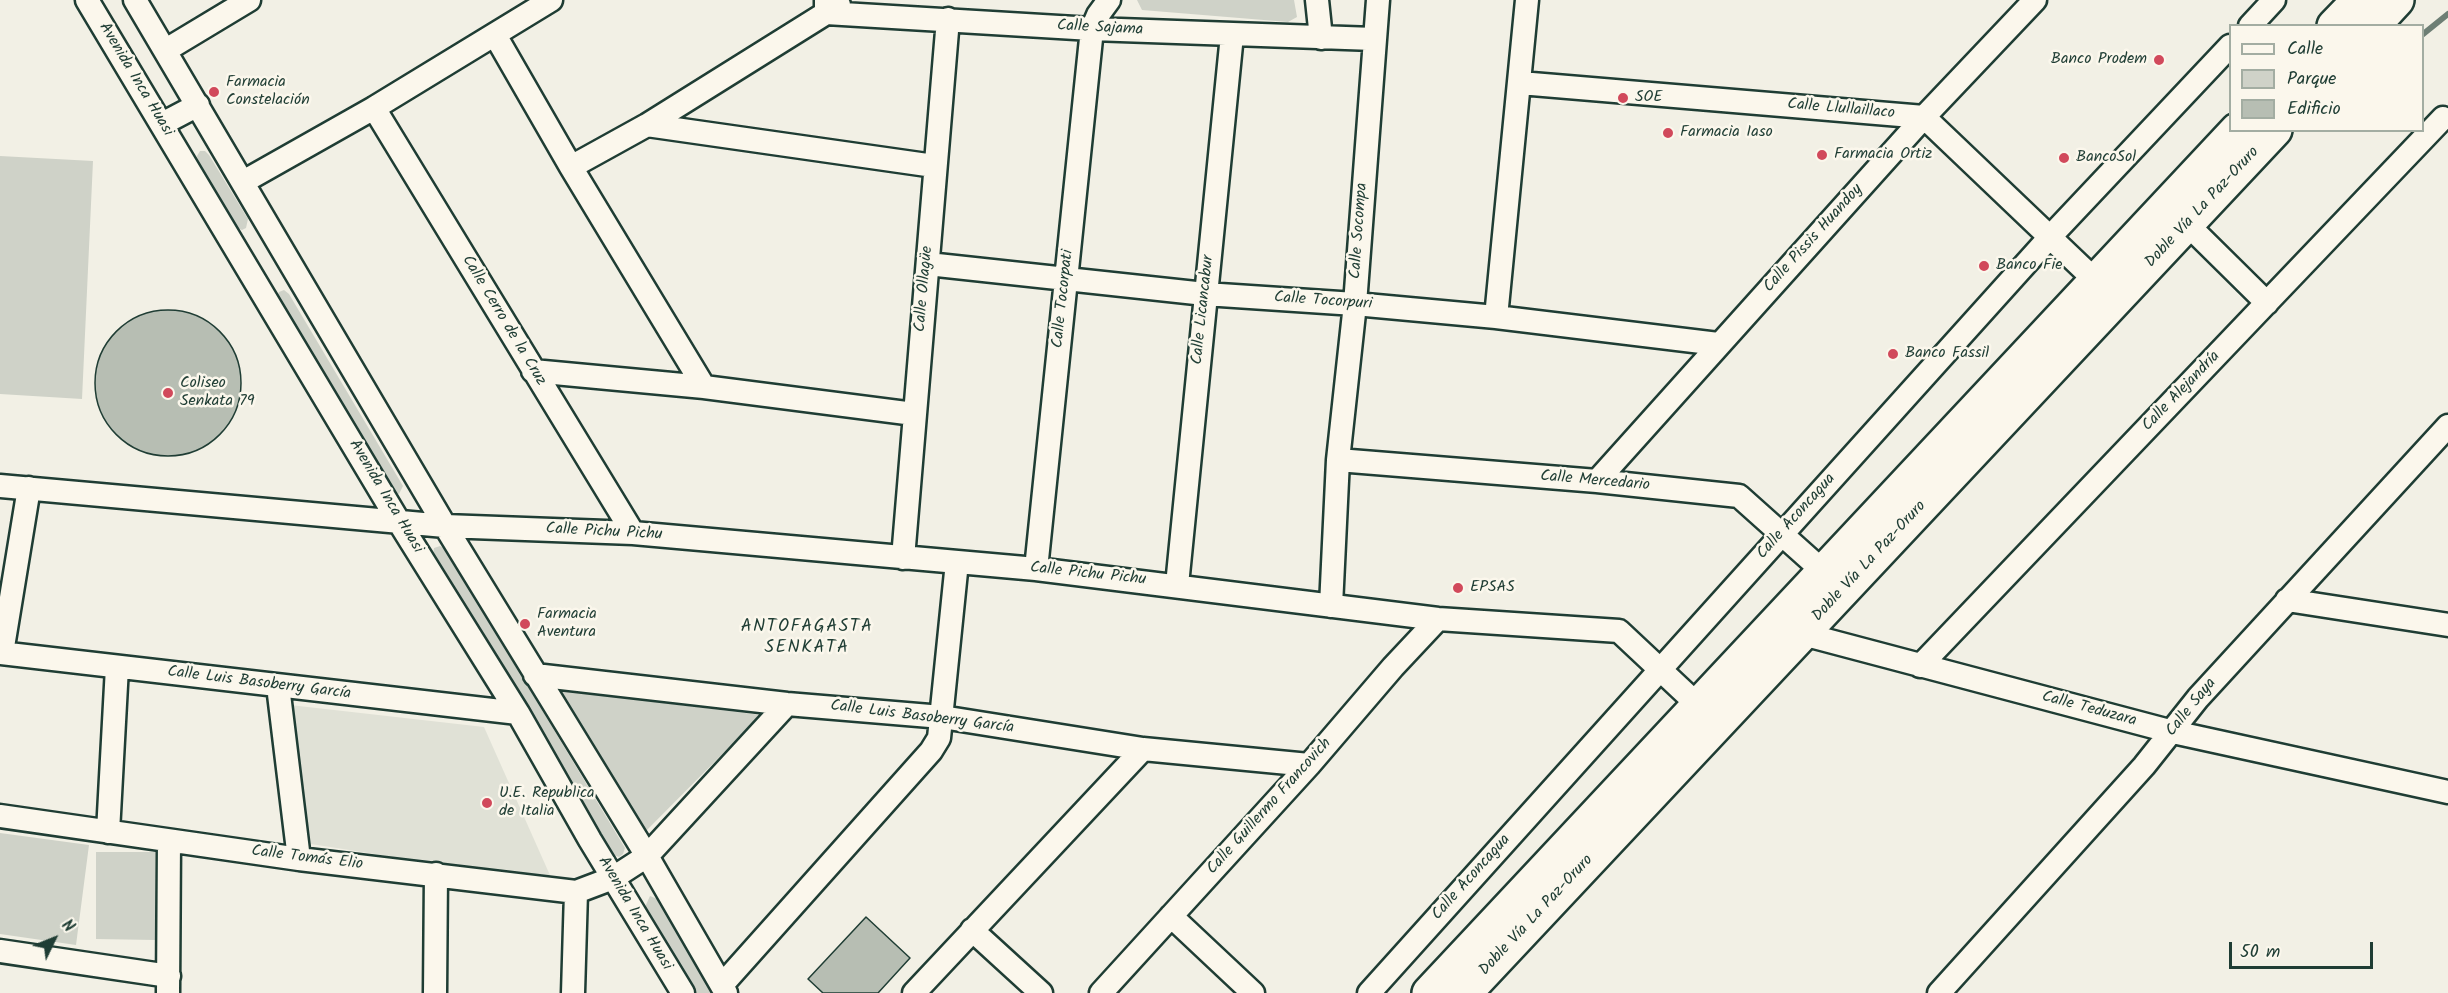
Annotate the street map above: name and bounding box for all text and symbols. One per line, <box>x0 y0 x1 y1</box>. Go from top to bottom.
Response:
street label: Calle Sajama <box>1056 17 1144 41</box>
street label: Avenida Inca Huasi <box>94 20 176 140</box>
legend <box>2229 24 2424 132</box>
text: Calle <box>2287 35 2323 64</box>
place label: Banco Prodem <box>2051 50 2147 70</box>
marker: Banco Prodem <box>2152 53 2166 67</box>
text: Parque <box>2287 65 2336 94</box>
place label: Farmacia Constelación <box>226 73 310 111</box>
marker: Farmacia Constelación <box>207 85 221 99</box>
place label: SOE <box>1635 88 1663 108</box>
marker: SOE <box>1616 91 1630 105</box>
text: Edificio <box>2287 95 2341 124</box>
street label: Calle Llullaillaco <box>1786 96 1896 124</box>
place label: Farmacia Iaso <box>1680 123 1773 143</box>
marker: Farmacia Iaso <box>1661 126 1675 140</box>
street label: Doble Vía La Paz-Oruro <box>2142 144 2264 272</box>
place label: Farmacia Ortiz <box>1834 145 1932 165</box>
marker: Farmacia Ortiz <box>1815 148 1829 162</box>
place label: BancoSol <box>2076 148 2136 168</box>
marker: BancoSol <box>2057 151 2071 165</box>
street label: Calle Pissis Huandoy <box>1760 181 1868 297</box>
street label: Calle Socompa <box>1347 182 1373 280</box>
street label: Calle Ollagüe <box>912 245 938 333</box>
street label: Calle Tocorpati <box>1049 249 1079 349</box>
street label: Calle Cerro de la Cruz <box>456 252 550 390</box>
street label: Calle Licancabur <box>1189 254 1219 366</box>
place label: Banco Fie <box>1996 256 2062 276</box>
marker: Banco Fie <box>1977 259 1991 273</box>
street label: Calle Tocorpuri <box>1273 289 1373 315</box>
place label: Banco Fassil <box>1905 344 1989 364</box>
marker: Banco Fassil <box>1886 347 1900 361</box>
street label: Calle Alejandría <box>2139 348 2225 436</box>
place label: Coliseo Senkata 79 <box>180 374 255 412</box>
marker: Coliseo Senkata 79 <box>161 386 175 400</box>
street label: Avenida Inca Huasi <box>344 437 426 557</box>
street label: Calle Mercedario <box>1539 468 1651 496</box>
street label: Calle Aconcagua <box>1754 470 1840 564</box>
street label: Doble Vía La Paz-Oruro <box>1809 498 1931 626</box>
street label: Calle Pichu Pichu <box>545 520 663 546</box>
street label: Calle Pichu Pichu <box>1029 559 1147 591</box>
place label: EPSAS <box>1470 578 1515 598</box>
marker: EPSAS <box>1451 581 1465 595</box>
place label: Farmacia Aventura <box>537 605 597 643</box>
marker: Farmacia Aventura <box>518 617 532 631</box>
district label: ANTOFAGASTA SENKATA <box>741 617 873 660</box>
street label: Calle Luis Basoberry García <box>166 663 352 705</box>
street label: Calle Saya <box>2163 675 2221 741</box>
street label: Calle Teduzara <box>2040 688 2138 732</box>
street label: Calle Luis Basoberry García <box>829 697 1015 739</box>
street label: Calle Guillermo Francovich <box>1204 735 1336 879</box>
place label: U.E. Republica de Italia <box>499 784 595 822</box>
marker: U.E. Republica de Italia <box>480 796 494 810</box>
street label: Calle Aconcagua <box>1429 831 1515 925</box>
street label: Calle Tomás Elio <box>250 843 364 875</box>
street label: Doble Vía La Paz-Oruro <box>1476 852 1598 980</box>
street label: Avenida Inca Huasi <box>593 854 675 974</box>
north arrow <box>24 909 84 969</box>
text: N <box>55 914 80 939</box>
scale bar <box>2232 930 2376 968</box>
text: 50 m <box>2240 938 2280 967</box>

